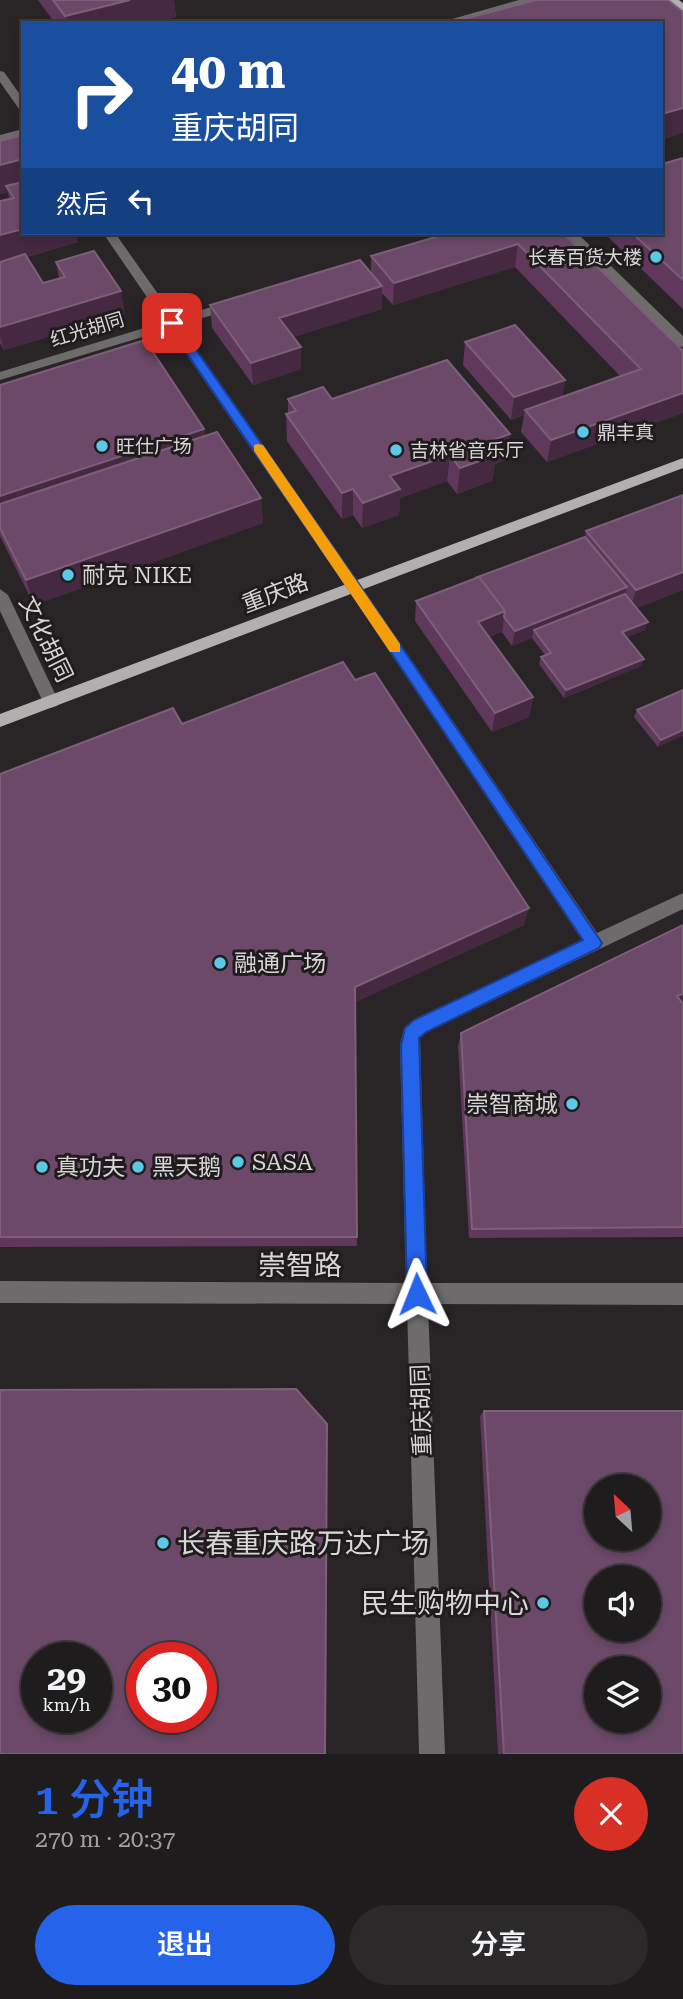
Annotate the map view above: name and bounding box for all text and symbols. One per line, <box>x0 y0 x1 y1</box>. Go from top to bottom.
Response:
text: 40 m <box>171 43 286 100</box>
icon: right <box>56 49 147 140</box>
text: 重庆胡同 <box>171 109 299 147</box>
icon: left <box>122 182 160 220</box>
text: 然后 <box>56 189 108 219</box>
place label: 长春百货大楼 <box>528 246 642 269</box>
marker: 长春百货大楼 <box>648 249 664 265</box>
pin <box>142 293 202 353</box>
icon: arrive <box>153 304 191 342</box>
street label: 红光胡同 <box>47 307 127 352</box>
place label: 鼎丰真 <box>597 421 654 444</box>
marker: 鼎丰真 <box>575 424 591 440</box>
place label: 旺仕广场 <box>116 435 192 458</box>
marker: 旺仕广场 <box>94 438 110 454</box>
place label: 吉林省音乐厅 <box>410 439 524 462</box>
marker: 吉林省音乐厅 <box>388 442 404 458</box>
place label: 耐克 NIKE <box>82 562 192 589</box>
marker: 耐克 NIKE <box>60 567 76 583</box>
street label: 重庆路 <box>238 568 312 618</box>
street label: 文化胡同 <box>13 592 78 686</box>
place label: 融通广场 <box>234 950 326 977</box>
marker: 融通广场 <box>212 955 228 971</box>
place label: 崇智商城 <box>466 1091 558 1118</box>
marker: 崇智商城 <box>564 1096 580 1112</box>
place label: SASA <box>252 1149 313 1176</box>
place label: 真功夫 <box>56 1154 125 1181</box>
place label: 黑天鹅 <box>152 1154 221 1181</box>
marker: SASA <box>230 1154 246 1170</box>
marker: 真功夫 <box>34 1159 50 1175</box>
marker: 黑天鹅 <box>130 1159 146 1175</box>
street label: 崇智路 <box>258 1249 342 1282</box>
position arrow <box>380 1257 454 1331</box>
street label: 重庆胡同 <box>406 1364 437 1456</box>
north arrow <box>584 1474 662 1550</box>
map controls <box>584 1474 661 1733</box>
place label: 长春重庆路万达广场 <box>177 1527 429 1560</box>
marker: 长春重庆路万达广场 <box>155 1535 171 1551</box>
button: sound <box>584 1565 661 1642</box>
place label: 民生购物中心 <box>361 1587 529 1620</box>
marker: 民生购物中心 <box>535 1595 551 1611</box>
speed limit sign: 30 <box>126 1642 217 1733</box>
button: layers <box>584 1656 661 1733</box>
text: 29 <box>47 1658 86 1699</box>
text: km/h <box>42 1694 91 1715</box>
text: 1 分钟 <box>35 1775 153 1824</box>
button: close <box>574 1777 648 1851</box>
text: 270 m · 20:37 <box>35 1826 175 1853</box>
button: 退出 <box>35 1905 335 1985</box>
button: 分享 <box>349 1905 648 1985</box>

